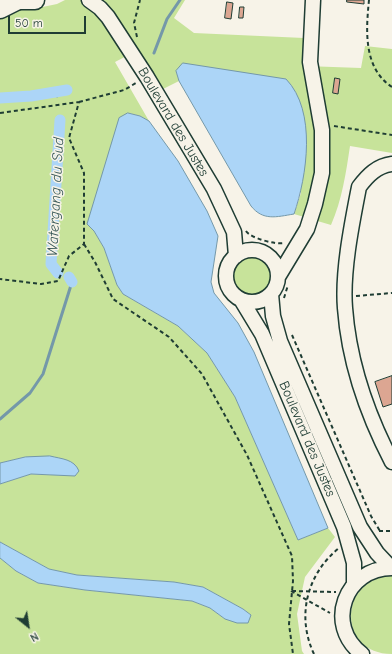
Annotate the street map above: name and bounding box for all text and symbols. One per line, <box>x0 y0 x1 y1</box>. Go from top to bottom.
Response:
scale bar <box>10 8 88 34</box>
text: 50 m <box>15 16 43 30</box>
street label: Boulevard des Justes <box>134 64 212 180</box>
water label: Watergang du Sud <box>44 137 68 257</box>
street label: Boulevard des Justes <box>275 379 339 499</box>
north arrow <box>8 606 48 646</box>
text: N <box>28 629 41 644</box>

